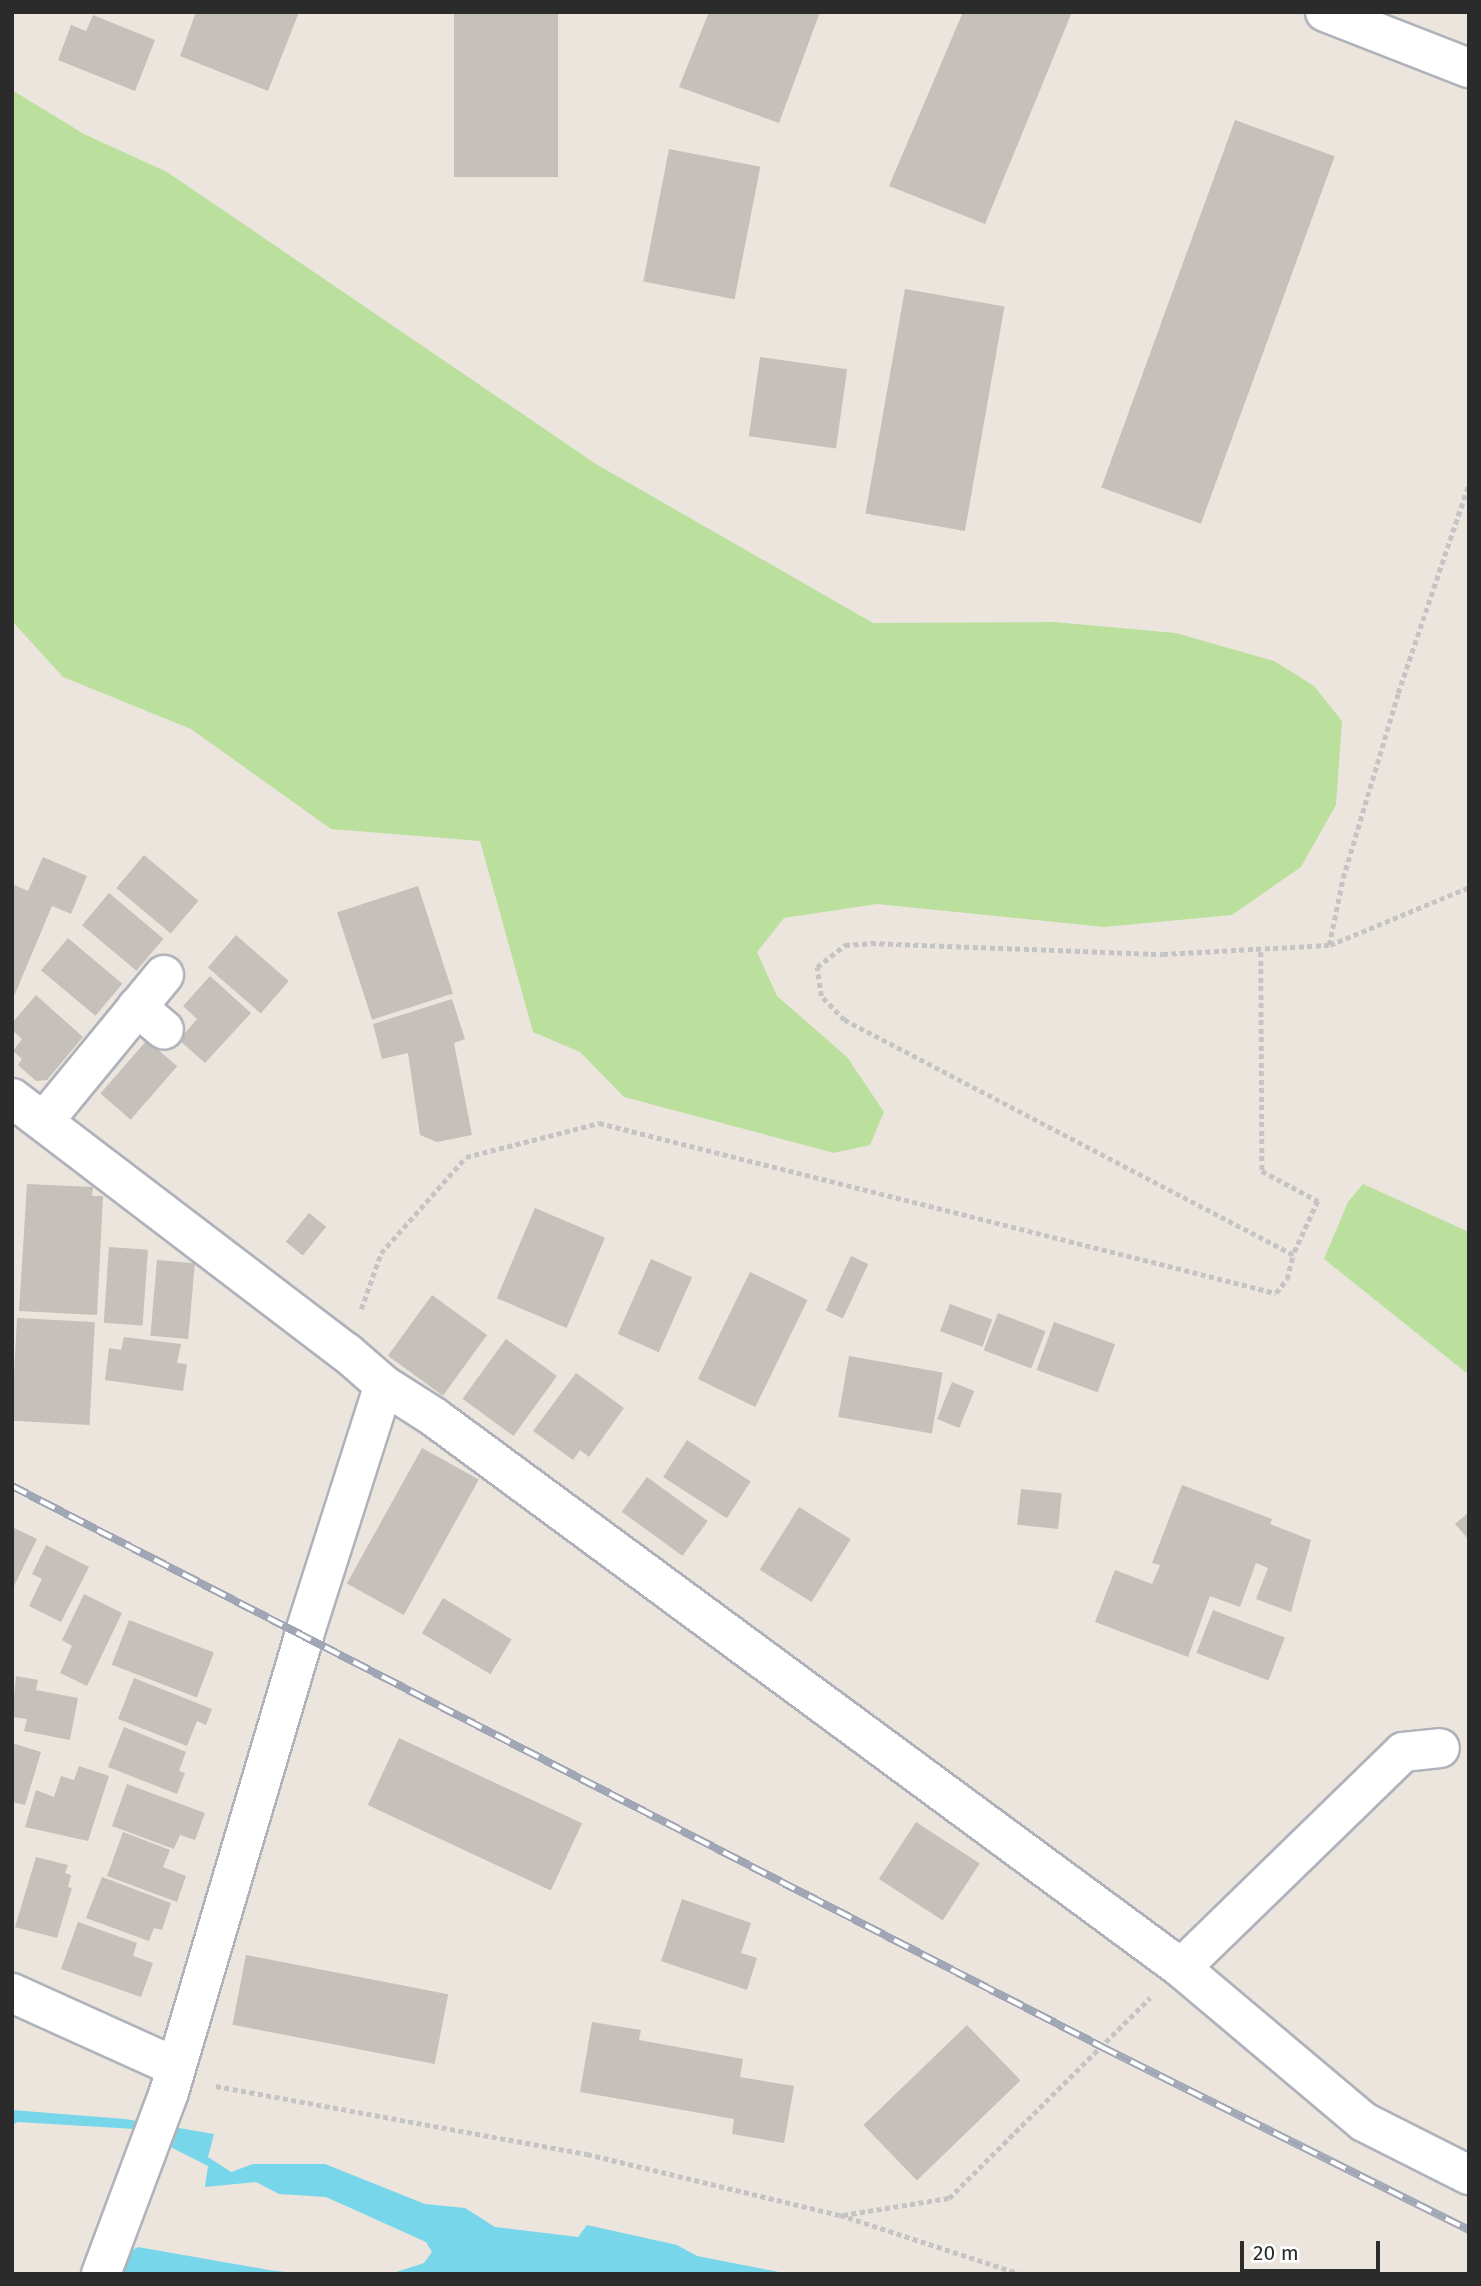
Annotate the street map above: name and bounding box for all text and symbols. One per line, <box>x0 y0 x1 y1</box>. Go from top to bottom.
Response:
scale bar <box>1243 2226 1383 2270</box>
text: 20 m <box>1253 2240 1299 2266</box>

